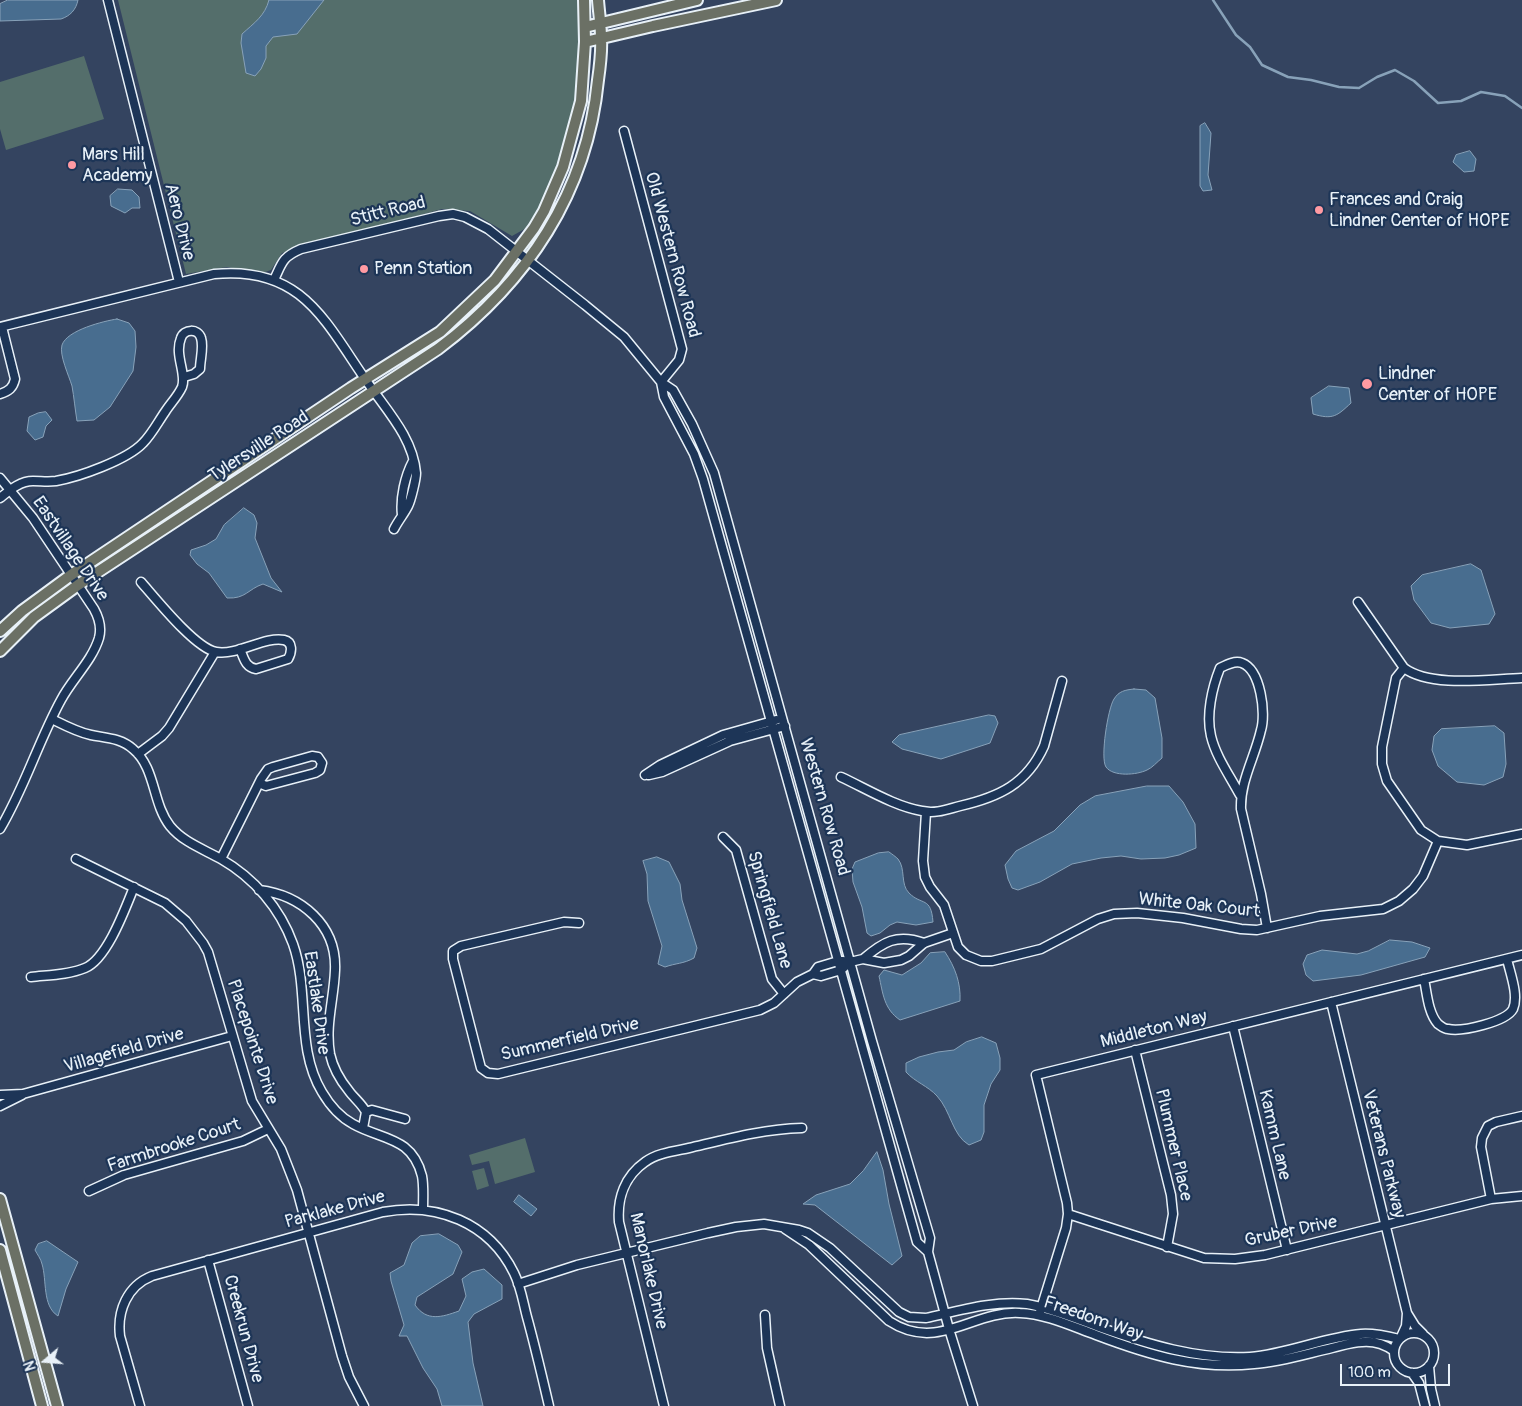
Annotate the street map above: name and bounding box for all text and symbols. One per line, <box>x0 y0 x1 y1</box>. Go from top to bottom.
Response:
place label: Mars Hill Academy <box>82 144 153 186</box>
marker: Mars Hill Academy <box>66 159 78 171</box>
street label: Old Western Row Road <box>639 170 705 340</box>
street label: Aero Drive <box>159 181 199 263</box>
place label: Frances and Craig Lindner Center of HOPE <box>1329 189 1510 232</box>
street label: Stitt Road <box>348 192 428 232</box>
marker: Frances and Craig Lindner Center of HOPE <box>1313 204 1325 216</box>
place label: Penn Station <box>374 258 472 280</box>
marker: Penn Station <box>358 263 370 275</box>
place label: Lindner Center of HOPE <box>1378 363 1497 406</box>
marker: Lindner Center of HOPE <box>1360 377 1374 391</box>
street label: Tylersville Road <box>205 407 313 487</box>
street label: Eastvillage Drive <box>27 493 113 605</box>
street label: Western Row Road <box>794 736 854 878</box>
street label: Springfield Lane <box>742 849 796 971</box>
street label: White Oak Court <box>1137 889 1261 923</box>
street label: Eastlake Drive <box>298 950 334 1056</box>
street label: Placepointe Drive <box>222 977 282 1107</box>
street label: Middleton Way <box>1098 1006 1210 1054</box>
street label: Summerfield Drive <box>499 1014 641 1066</box>
street label: Villagefield Drive <box>62 1024 186 1078</box>
street label: Plummer Place <box>1150 1087 1196 1203</box>
street label: Kamm Lane <box>1253 1088 1295 1182</box>
street label: Veterans Parkway <box>1357 1088 1409 1220</box>
street label: Farmbrooke Court <box>105 1114 243 1178</box>
street label: Parklake Drive <box>283 1186 387 1234</box>
street label: Manorlake Drive <box>624 1211 672 1331</box>
street label: Gruber Drive <box>1243 1212 1339 1252</box>
street label: Creekrun Drive <box>218 1273 268 1385</box>
street label: Freedom Way <box>1041 1292 1145 1346</box>
north arrow <box>20 1336 70 1386</box>
scale bar <box>1342 1354 1452 1386</box>
text: N <box>21 1359 40 1373</box>
text: 100 m <box>1348 1363 1391 1382</box>

